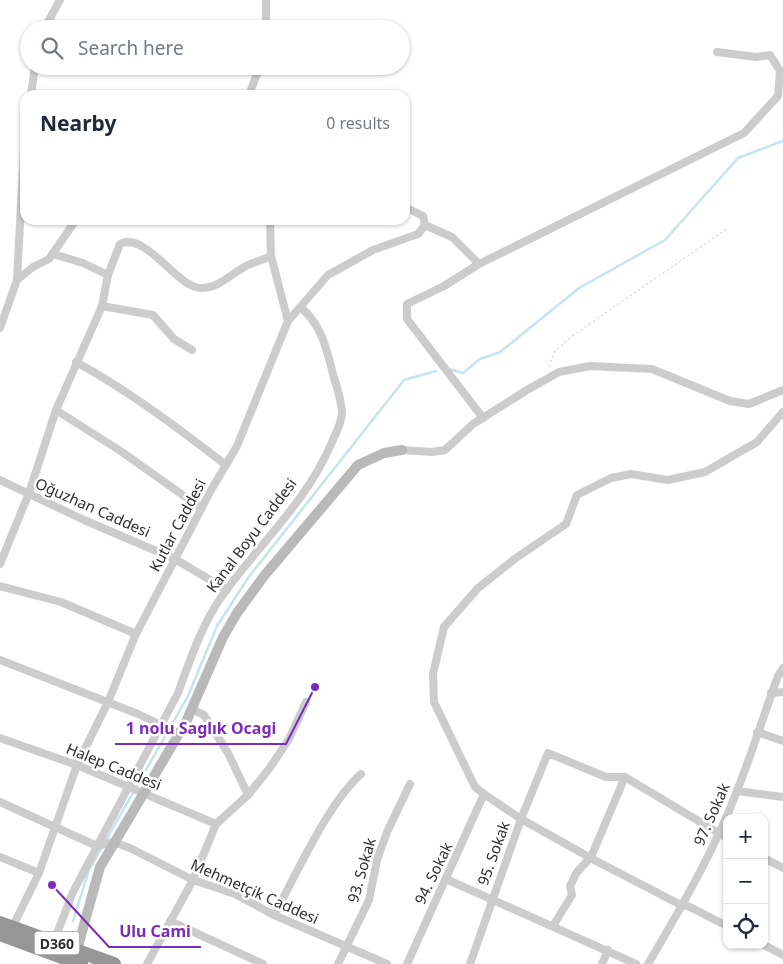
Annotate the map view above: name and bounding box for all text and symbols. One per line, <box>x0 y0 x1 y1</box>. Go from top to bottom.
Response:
search box <box>20 20 410 75</box>
icon: search <box>38 34 66 62</box>
text: Search here <box>78 35 184 61</box>
text: Nearby <box>40 109 116 137</box>
text: 0 results <box>326 112 390 134</box>
street label: Oğuzhan Caddesi <box>32 473 154 541</box>
street label: Kanal Boyu Caddesi <box>201 474 301 596</box>
street label: Kutlar Caddesi <box>144 475 210 575</box>
callout: 1 nolu Saglık Ocagi <box>115 713 286 744</box>
text: 1 nolu Saglık Ocagi <box>126 717 276 739</box>
street label: Halep Caddesi <box>63 738 165 794</box>
street label: 97. Sokak <box>688 779 734 849</box>
map controls <box>723 814 768 949</box>
button: + <box>723 814 768 859</box>
street label: 95. Sokak <box>472 818 514 888</box>
street label: 93. Sokak <box>342 835 380 905</box>
street label: 94. Sokak <box>409 839 457 907</box>
street label: Mehmetçik Caddesi <box>188 854 322 928</box>
button: − <box>723 859 768 904</box>
button: locate <box>723 904 768 949</box>
callout: Ulu Cami <box>109 916 201 947</box>
text: Ulu Cami <box>119 920 191 942</box>
road number: D360 <box>34 931 80 954</box>

